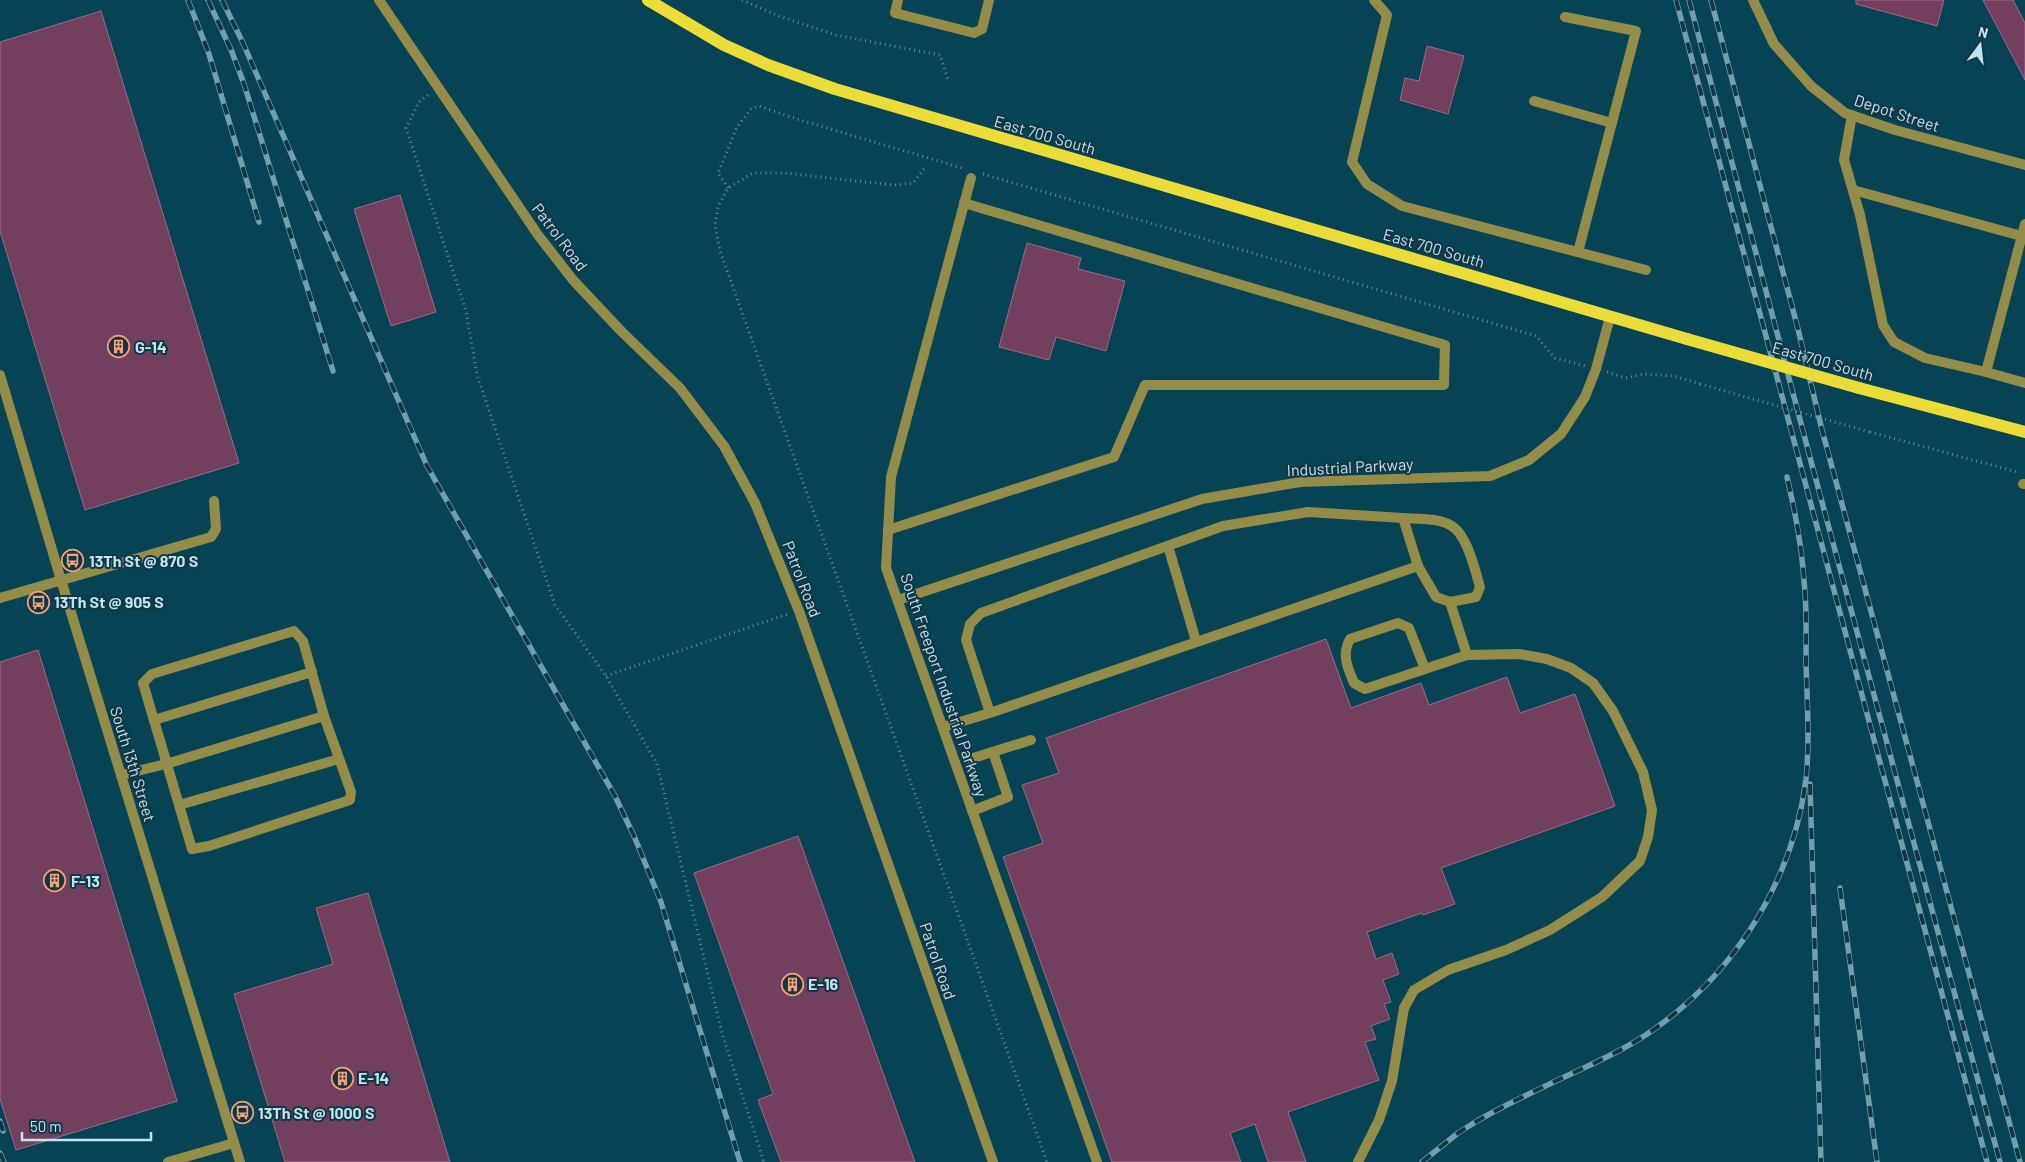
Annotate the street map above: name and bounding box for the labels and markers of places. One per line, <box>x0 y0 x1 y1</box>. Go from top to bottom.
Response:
building icon: G-14 <box>107 335 131 359</box>
place label: G-14 <box>135 337 167 356</box>
bus stop icon: 13Th St @ 870 S <box>61 549 85 573</box>
place label: 13Th St @ 870 S <box>89 551 198 570</box>
bus stop icon: 13Th St @ 905 S <box>26 590 50 614</box>
place label: 13Th St @ 905 S <box>54 592 164 611</box>
building icon: F-13 <box>43 869 67 893</box>
place label: F-13 <box>71 871 100 890</box>
building icon: E-16 <box>780 972 804 996</box>
place label: E-16 <box>808 974 839 993</box>
building icon: E-14 <box>330 1066 354 1090</box>
place label: E-14 <box>358 1068 389 1087</box>
bus stop icon: 13Th St @ 1000 S <box>230 1101 254 1125</box>
place label: 13Th St @ 1000 S <box>258 1103 374 1122</box>

